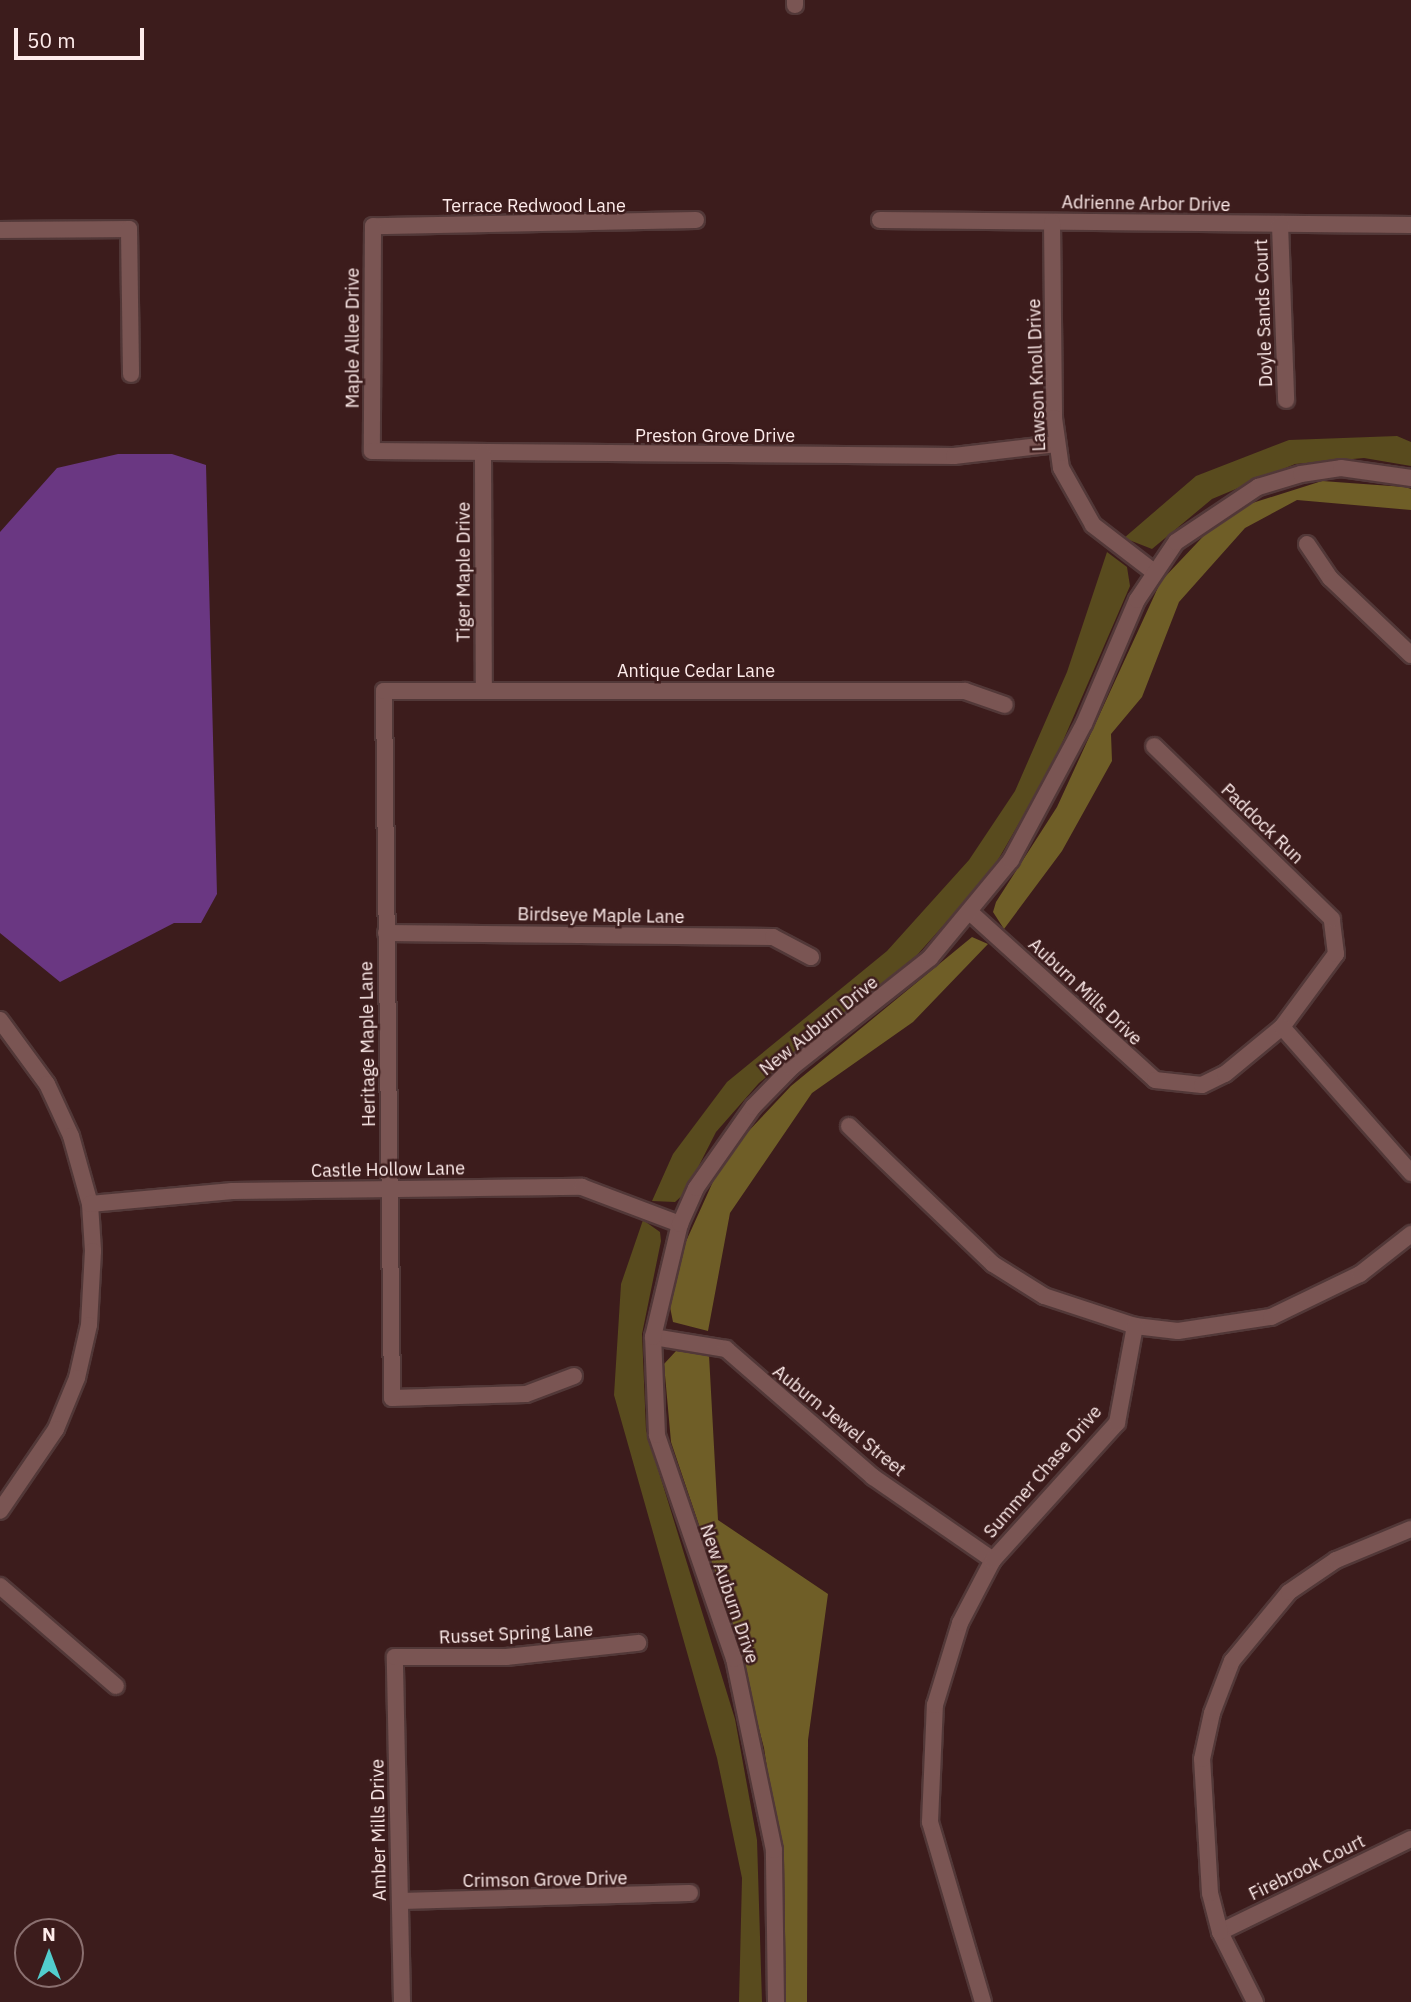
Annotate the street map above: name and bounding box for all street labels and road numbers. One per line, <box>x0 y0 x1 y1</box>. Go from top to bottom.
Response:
street label: Adrienne Arbor Drive <box>1061 192 1231 216</box>
street label: Terrace Redwood Lane <box>442 195 626 217</box>
street label: Doyle Sands Court <box>1251 239 1277 387</box>
street label: Maple Allee Drive <box>342 268 364 408</box>
street label: Lawson Knoll Drive <box>1024 298 1050 452</box>
street label: Preston Grove Drive <box>635 425 795 447</box>
street label: Tiger Maple Drive <box>453 502 475 642</box>
street label: Antique Cedar Lane <box>617 660 775 682</box>
street label: Paddock Run <box>1216 779 1308 869</box>
street label: Birdseye Maple Lane <box>517 904 685 928</box>
street label: Auburn Mills Drive <box>1024 934 1146 1050</box>
street label: Heritage Maple Lane <box>356 961 380 1127</box>
street label: New Auburn Drive <box>756 972 882 1080</box>
street label: Castle Hollow Lane <box>311 1158 465 1182</box>
street label: Auburn Jewel Street <box>768 1361 910 1481</box>
street label: Summer Chase Drive <box>980 1401 1106 1543</box>
street label: New Auburn Drive <box>695 1522 763 1666</box>
street label: Russet Spring Lane <box>438 1619 594 1649</box>
street label: Amber Mills Drive <box>367 1759 391 1901</box>
street label: Firebrook Court <box>1246 1831 1368 1905</box>
street label: Crimson Grove Drive <box>462 1868 628 1892</box>

